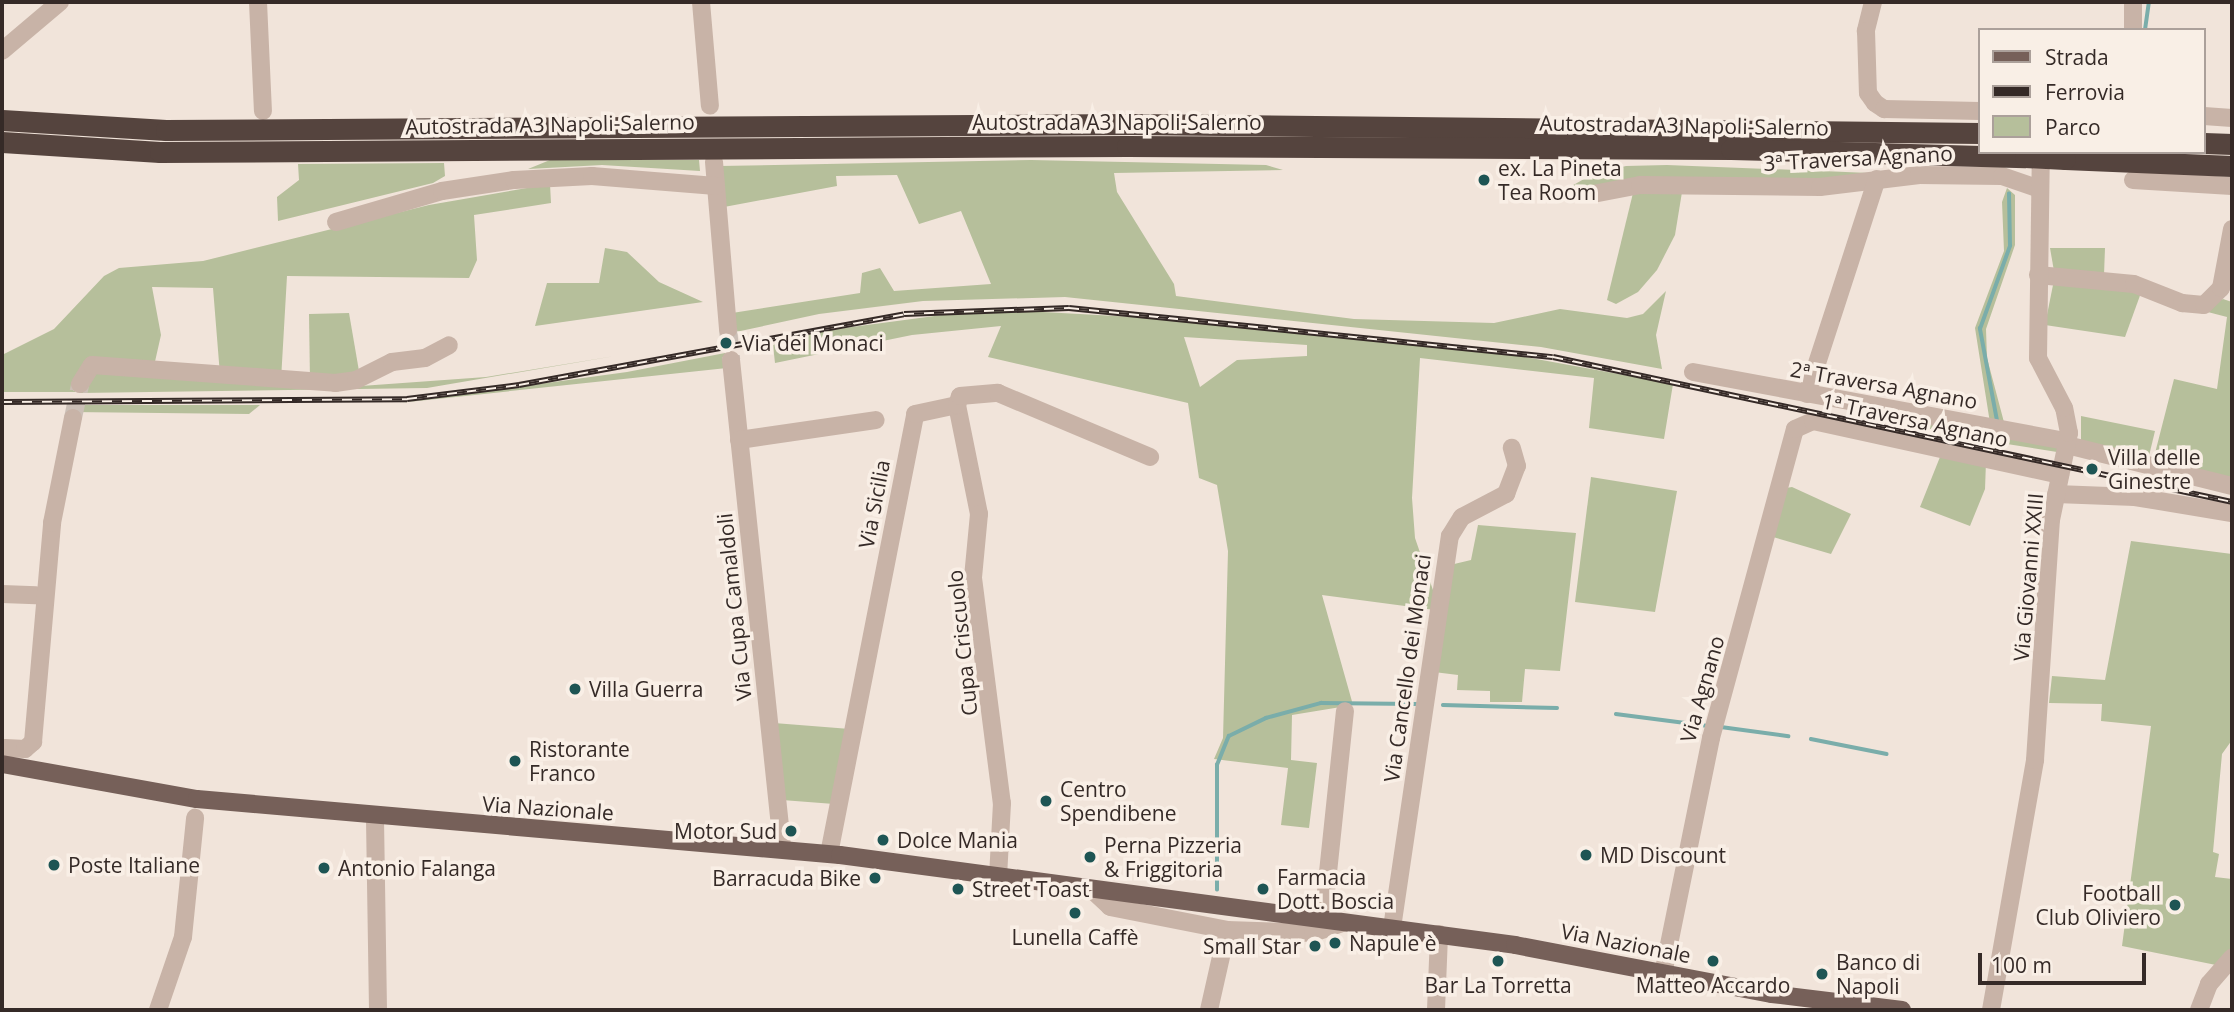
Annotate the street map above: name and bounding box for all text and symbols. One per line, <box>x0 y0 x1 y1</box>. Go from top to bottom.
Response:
legend <box>1979 28 2206 154</box>
text: Strada <box>2045 43 2109 71</box>
text: Ferrovia <box>2045 78 2125 106</box>
street label: Autostrada A3 Napoli-Salerno <box>405 109 695 139</box>
street label: Autostrada A3 Napoli-Salerno <box>972 109 1262 135</box>
street label: Autostrada A3 Napoli-Salerno <box>1539 110 1829 140</box>
text: Parco <box>2045 113 2101 141</box>
street label: 3ª Traversa Agnano <box>1763 140 1953 176</box>
place label: ex. La Pineta Tea Room <box>1498 155 1622 205</box>
marker: ex. La Pineta Tea Room <box>1476 172 1492 188</box>
place label: Via dei Monaci <box>742 330 884 356</box>
marker: Via dei Monaci <box>716 333 736 353</box>
street label: 2ª Traversa Agnano <box>1789 356 1979 414</box>
street label: 1ª Traversa Agnano <box>1820 388 2010 452</box>
place label: Villa delle Ginestre <box>2108 444 2201 494</box>
street label: Via Sicilia <box>853 458 895 550</box>
marker: Villa delle Ginestre <box>2082 459 2102 479</box>
street label: Via Giovanni XXIII <box>2008 492 2048 662</box>
street label: Via Cupa Camaldoli <box>712 512 756 702</box>
street label: Via Cancello dei Monaci <box>1379 552 1435 784</box>
street label: Cupa Criscuolo <box>942 569 982 717</box>
street label: Via Agnano <box>1675 633 1729 745</box>
place label: Villa Guerra <box>589 676 703 702</box>
marker: Villa Guerra <box>567 681 583 697</box>
place label: Ristorante Franco <box>529 736 630 786</box>
marker: Ristorante Franco <box>507 753 523 769</box>
place label: Centro Spendibene <box>1060 776 1176 826</box>
street label: Via Nazionale <box>481 791 615 825</box>
marker: Centro Spendibene <box>1038 793 1054 809</box>
place label: Motor Sud <box>674 818 777 844</box>
marker: Motor Sud <box>783 823 799 839</box>
place label: Dolce Mania <box>897 827 1018 853</box>
marker: Dolce Mania <box>875 832 891 848</box>
place label: Perna Pizzeria & Friggitoria <box>1104 832 1242 882</box>
place label: MD Discount <box>1600 842 1726 868</box>
marker: MD Discount <box>1578 847 1594 863</box>
marker: Perna Pizzeria & Friggitoria <box>1082 849 1098 865</box>
place label: Poste Italiane <box>68 852 200 878</box>
place label: Antonio Falanga <box>338 855 496 881</box>
marker: Poste Italiane <box>46 857 62 873</box>
marker: Antonio Falanga <box>316 860 332 876</box>
place label: Farmacia Dott. Boscia <box>1277 864 1394 914</box>
place label: Barracuda Bike <box>712 865 861 891</box>
marker: Barracuda Bike <box>867 870 883 886</box>
place label: Street Toast <box>972 876 1089 902</box>
place label: Football Club Oliviero <box>2036 880 2161 930</box>
marker: Street Toast <box>950 881 966 897</box>
marker: Farmacia Dott. Boscia <box>1255 881 1271 897</box>
marker: Football Club Oliviero <box>2167 897 2183 913</box>
marker: Lunella Caffè <box>1067 905 1083 921</box>
street label: Via Nazionale <box>1559 918 1693 968</box>
place label: Lunella Caffè <box>1011 924 1139 950</box>
place label: Napule è <box>1349 930 1437 956</box>
place label: Small Star <box>1203 933 1301 959</box>
marker: Napule è <box>1327 935 1343 951</box>
marker: Small Star <box>1307 938 1323 954</box>
scale bar <box>1982 939 2150 983</box>
place label: Banco di Napoli <box>1836 949 1920 999</box>
text: 100 m <box>1991 951 2052 979</box>
marker: Bar La Torretta <box>1490 953 1506 969</box>
marker: Matteo Accardo <box>1705 953 1721 969</box>
marker: Banco di Napoli <box>1814 966 1830 982</box>
place label: Bar La Torretta <box>1424 972 1572 998</box>
place label: Matteo Accardo <box>1636 972 1790 998</box>

